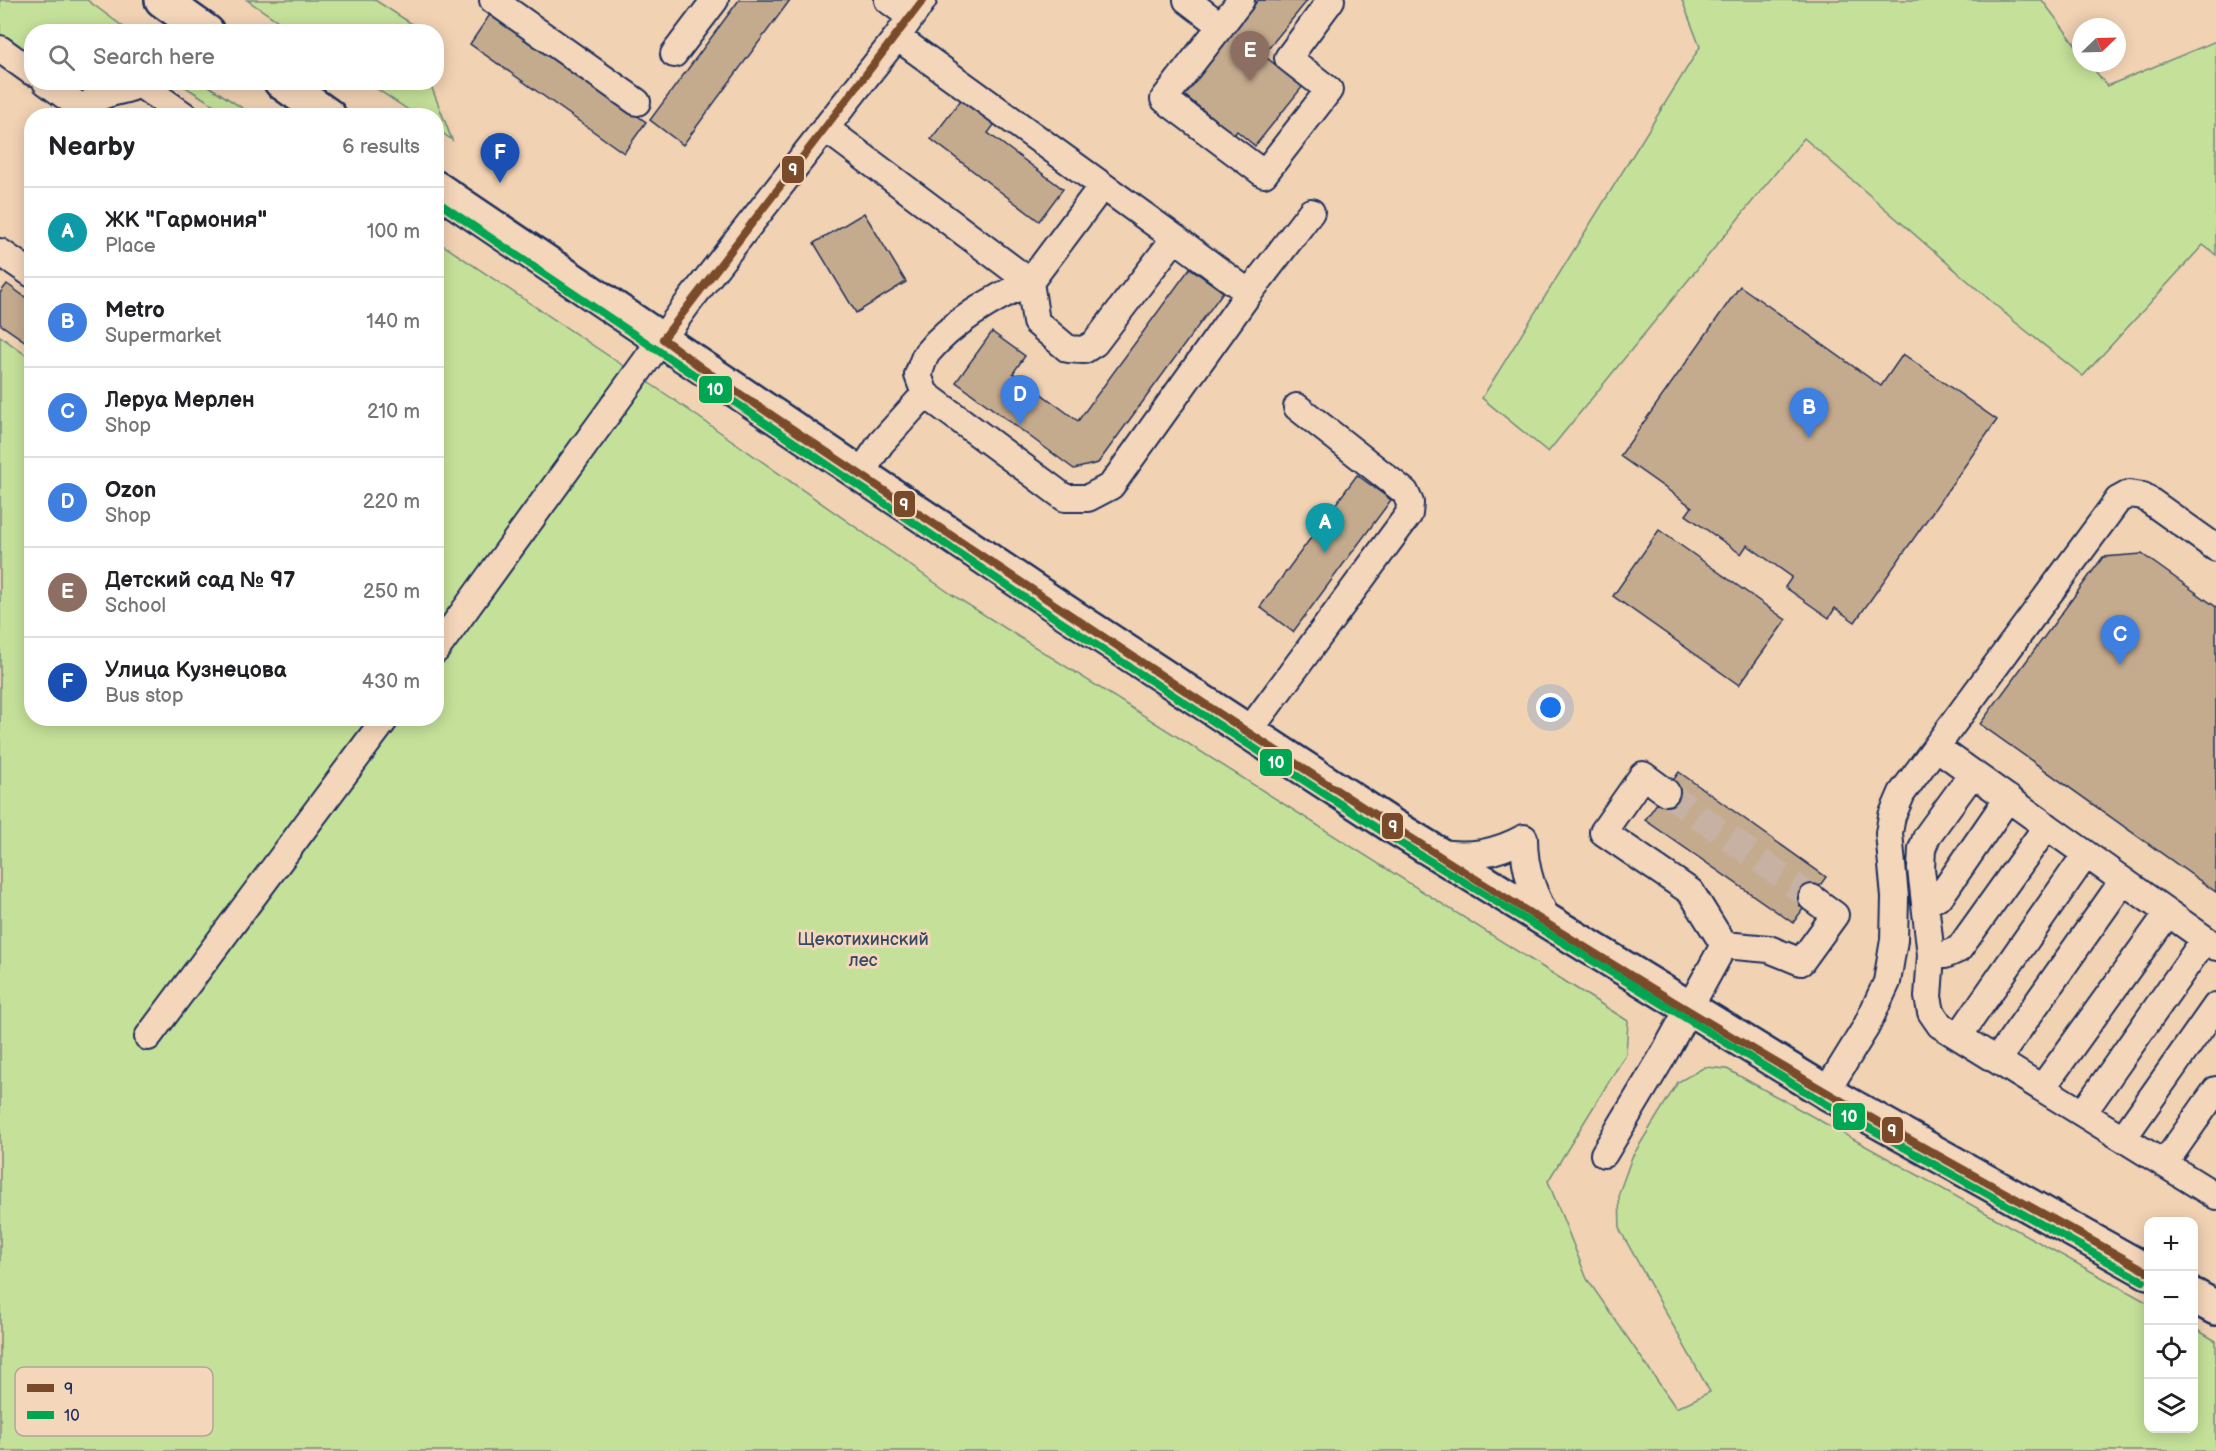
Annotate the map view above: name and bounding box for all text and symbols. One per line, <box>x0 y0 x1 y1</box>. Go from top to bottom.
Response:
north arrow <box>2072 18 2126 72</box>
search box <box>24 24 444 90</box>
pin: E <box>1230 32 1270 81</box>
icon: search <box>45 41 78 74</box>
text: Search here <box>93 44 215 71</box>
text: Nearby <box>48 132 135 163</box>
pin: F <box>480 134 520 183</box>
text: 6 results <box>342 135 420 159</box>
line badge: 9 <box>781 155 805 184</box>
text: 9 <box>788 161 798 180</box>
text: ЖК "Гармония" <box>105 207 267 234</box>
text: A <box>61 220 74 244</box>
text: 100 m <box>367 220 420 244</box>
text: Place <box>105 234 156 258</box>
text: Metro <box>105 297 165 324</box>
text: B <box>60 310 75 334</box>
text: 140 m <box>366 310 420 334</box>
text: Supermarket <box>105 324 221 348</box>
line badge: 10 <box>698 375 733 404</box>
pin: D <box>1000 376 1040 425</box>
text: 10 <box>707 381 723 400</box>
text: Леруа Мерлен <box>105 387 255 414</box>
pin: B <box>1790 388 1828 438</box>
text: C <box>60 400 75 424</box>
text: 210 m <box>367 400 420 424</box>
text: Shop <box>105 414 151 438</box>
text: Ozon <box>105 477 156 504</box>
text: D <box>61 490 74 514</box>
text: 220 m <box>363 490 420 514</box>
line badge: 9 <box>893 490 916 518</box>
text: 9 <box>899 496 909 515</box>
text: Shop <box>105 504 151 528</box>
pin: A <box>1306 504 1344 553</box>
text: Детский сад № 97 <box>105 567 295 594</box>
text: E <box>61 580 74 604</box>
text: 250 m <box>363 580 420 604</box>
text: School <box>105 594 166 618</box>
pin: C <box>2100 616 2140 665</box>
text: Улица Кузнецова <box>105 657 286 684</box>
text: F <box>61 670 74 694</box>
text: 430 m <box>362 670 420 694</box>
text: Bus stop <box>105 684 184 708</box>
your location <box>1536 693 1565 722</box>
line badge: 10 <box>1259 748 1293 777</box>
text: 10 <box>1268 754 1284 773</box>
line badge: 9 <box>1381 812 1404 840</box>
text: 9 <box>1388 818 1398 837</box>
park label: Щекотихинский лес <box>797 929 929 971</box>
line badge: 10 <box>1832 1102 1866 1131</box>
text: 10 <box>1841 1108 1857 1127</box>
line badge: 9 <box>1881 1116 1904 1144</box>
text: 9 <box>1887 1122 1897 1141</box>
map controls <box>2144 1217 2198 1433</box>
button: + <box>2144 1217 2198 1271</box>
button: − <box>2144 1271 2198 1325</box>
button: locate <box>2144 1325 2198 1379</box>
legend <box>15 1367 213 1436</box>
button: layers <box>2144 1379 2198 1433</box>
text: 9 <box>64 1380 73 1399</box>
text: 10 <box>64 1407 80 1426</box>

